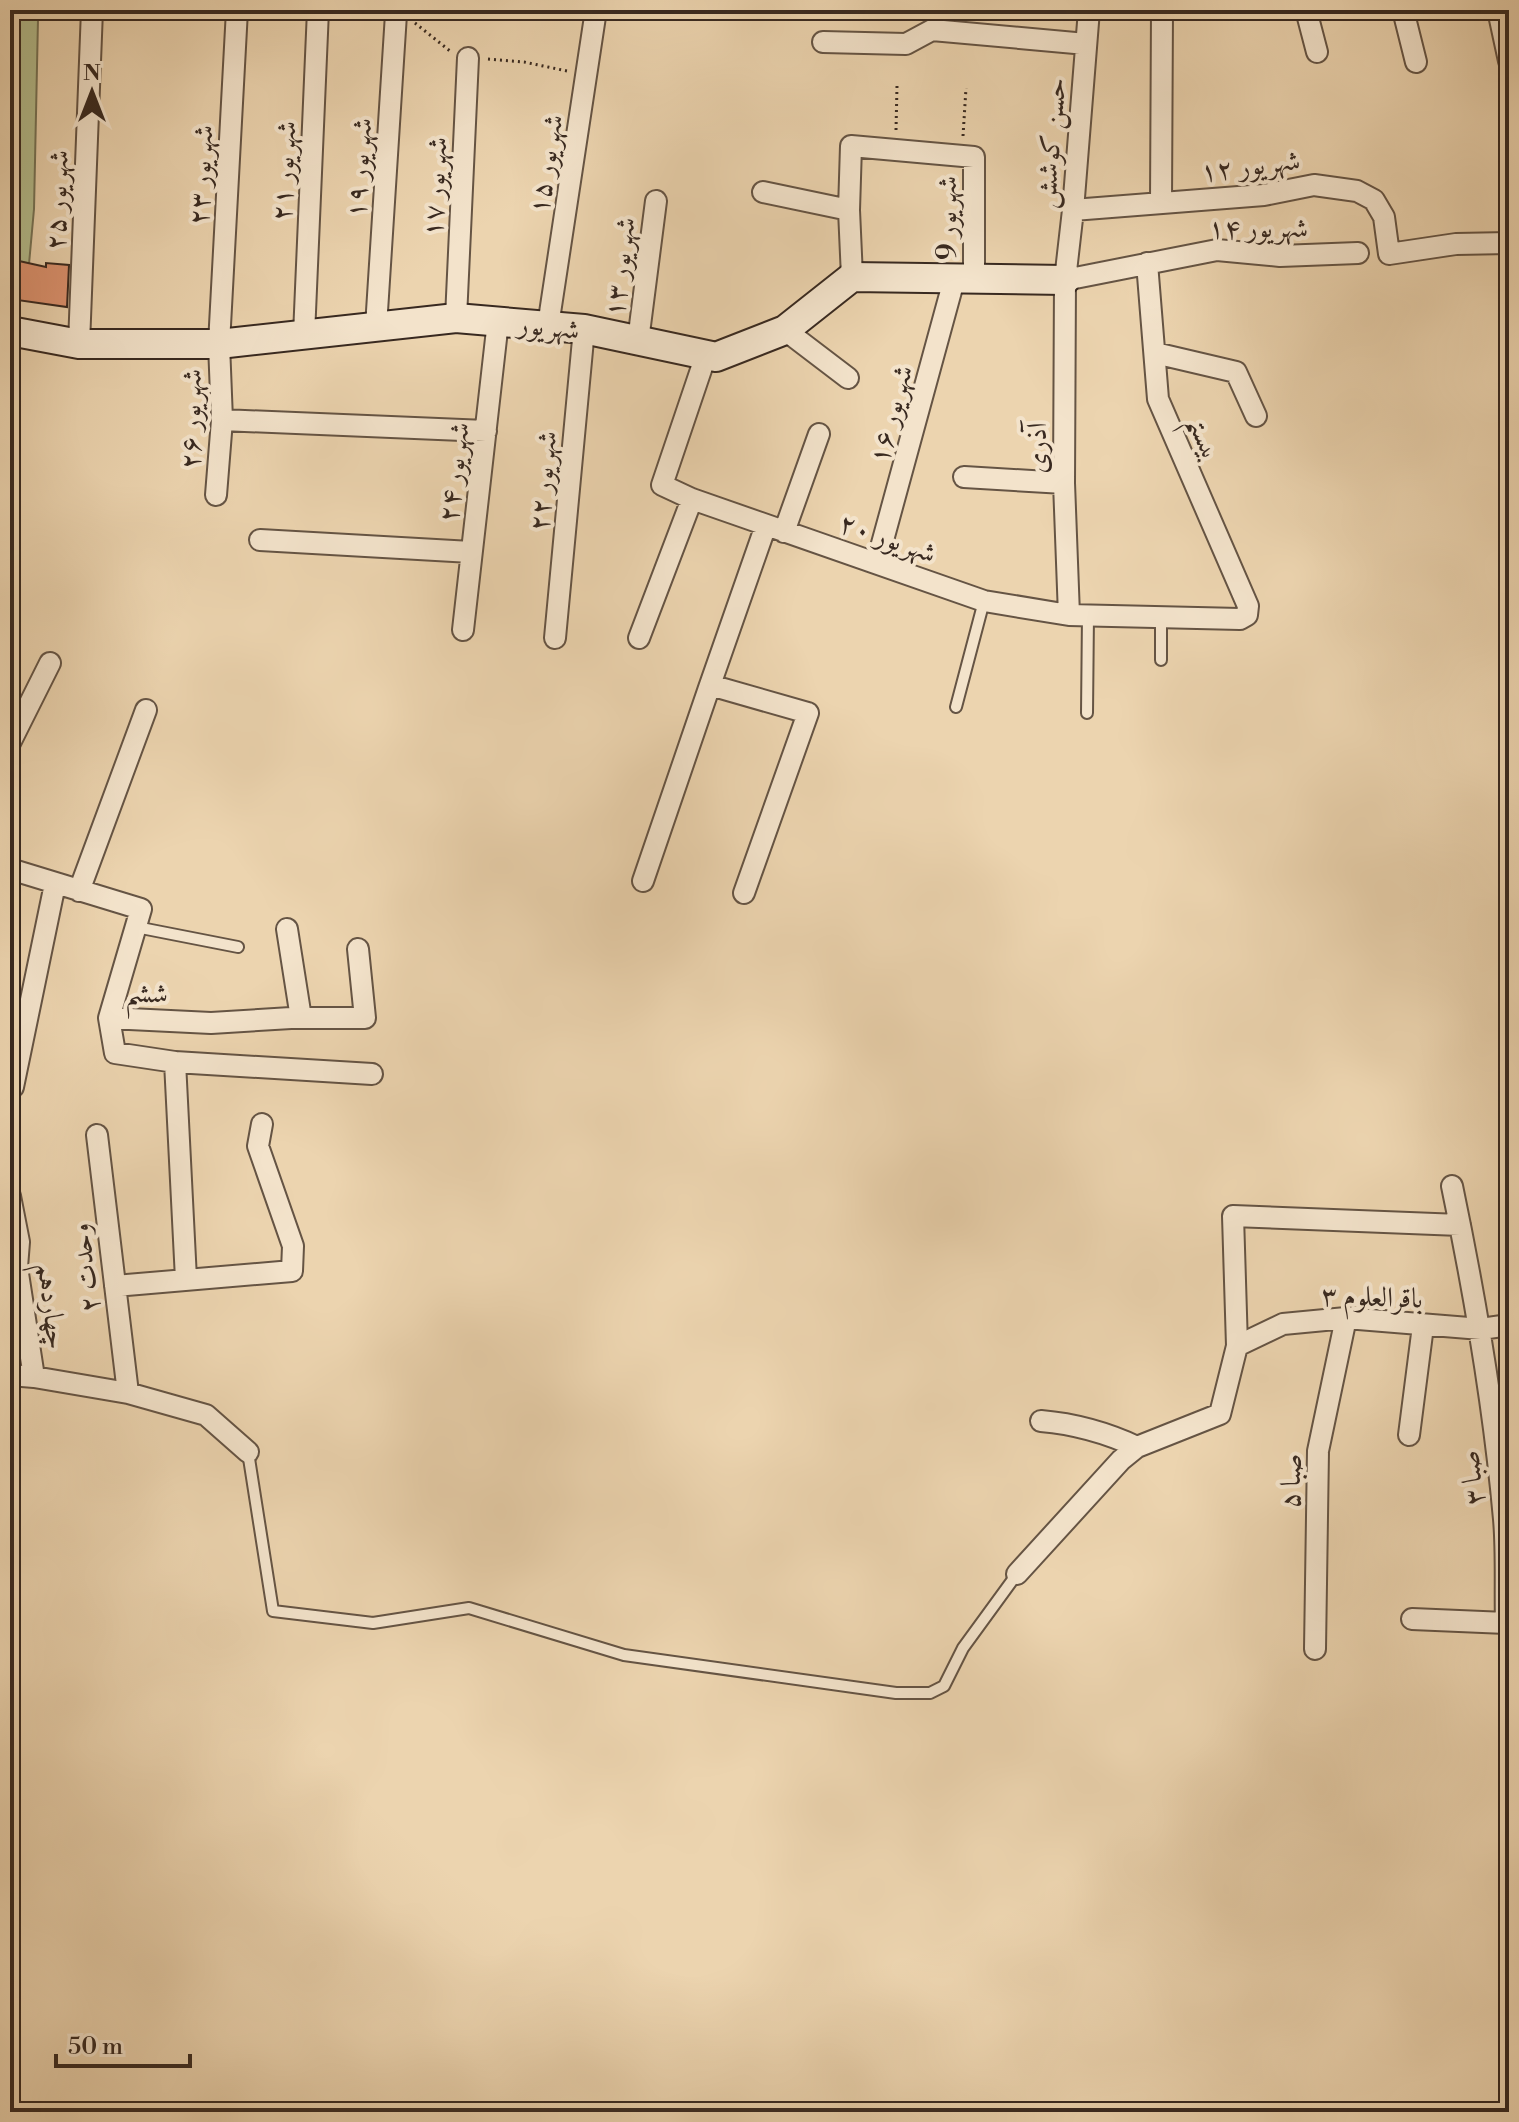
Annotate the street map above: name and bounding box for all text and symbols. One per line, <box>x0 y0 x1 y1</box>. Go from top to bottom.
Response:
north arrow <box>52 52 132 132</box>
text: N <box>83 60 101 87</box>
street label: حسن کوشش <box>1028 76 1075 210</box>
street label: شهریور ۱۵ <box>521 112 572 216</box>
street label: شهریور ۱۹ <box>339 117 380 219</box>
street label: شهریور ۲۱ <box>264 120 305 222</box>
street label: شهریور ۲۳ <box>181 124 222 226</box>
street label: شهریور ۱۷ <box>415 136 456 238</box>
street label: شهریور ۱۲ <box>1198 143 1302 190</box>
street label: شهریور ۲۵ <box>38 149 77 251</box>
street label: شهریور 9 <box>930 176 965 260</box>
street label: شهریور ۱۴ <box>1208 211 1308 246</box>
street label: شهریور ۱۳ <box>597 215 644 319</box>
street label: شهریور <box>513 307 581 348</box>
street label: شهریور ۱۶ <box>862 361 921 467</box>
street label: شهریور ۲۶ <box>173 369 210 469</box>
street label: بیستم <box>1170 410 1229 469</box>
street label: آذری <box>1020 419 1055 474</box>
street label: شهریور ۲۴ <box>431 420 478 524</box>
street label: شهریور ۲۲ <box>522 430 565 533</box>
street label: شهریور ۲۰ <box>834 506 941 571</box>
street label: ششم <box>124 975 169 1021</box>
street label: وحدت ۲ <box>63 1221 108 1314</box>
street label: چهاردهم <box>21 1261 74 1352</box>
street label: باقرالعلوم ۳ <box>1320 1278 1423 1323</box>
street label: صبا ۳ <box>1452 1448 1493 1507</box>
street label: صبا ۵ <box>1273 1453 1310 1509</box>
scale bar <box>56 2018 190 2068</box>
text: 50 m <box>68 2032 123 2062</box>

